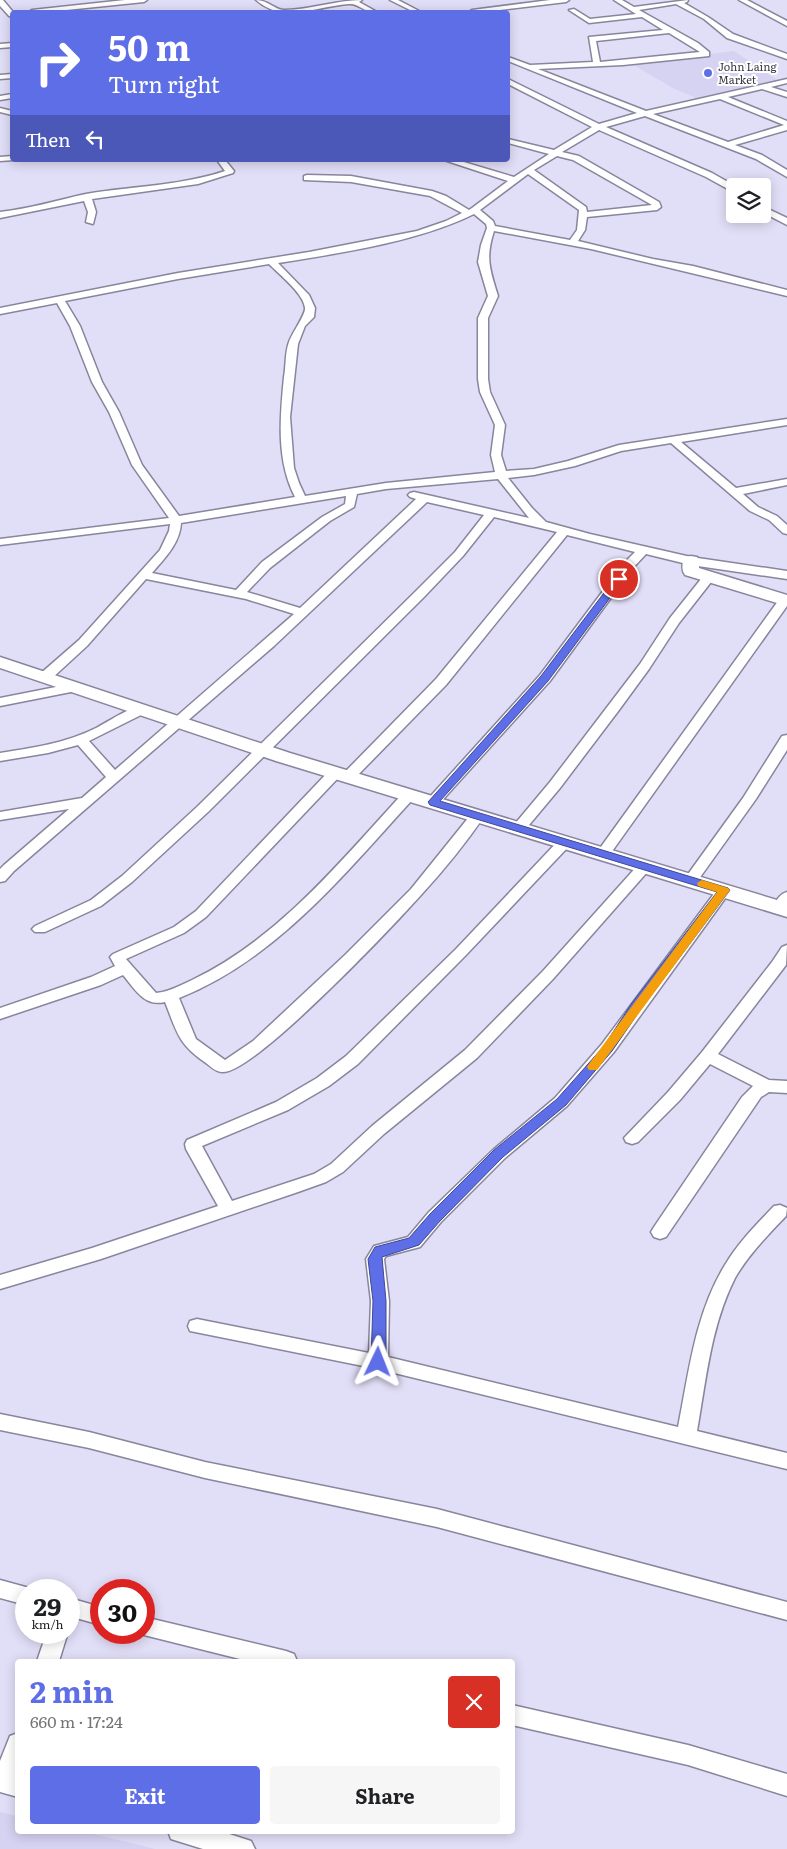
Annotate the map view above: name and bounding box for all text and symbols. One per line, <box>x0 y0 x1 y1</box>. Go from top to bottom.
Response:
text: 50 m <box>108 20 191 72</box>
icon: right <box>25 30 90 95</box>
place label: John Laing Market <box>718 58 778 87</box>
text: Turn right <box>108 67 220 100</box>
marker: John Laing Market <box>702 67 714 79</box>
text: Then <box>25 125 71 153</box>
icon: left <box>81 125 109 153</box>
map controls <box>726 178 771 223</box>
button: layers <box>726 178 771 223</box>
pin <box>598 558 640 600</box>
icon: arrive <box>605 565 633 593</box>
position arrow <box>351 1335 403 1387</box>
speed limit sign: 30 <box>90 1579 155 1644</box>
text: 29 <box>34 1587 61 1624</box>
text: km/h <box>32 1615 63 1633</box>
text: 2 min <box>30 1668 114 1712</box>
button: close <box>448 1676 500 1728</box>
text: 660 m · 17:24 <box>30 1709 123 1733</box>
button: Exit <box>30 1766 260 1824</box>
button: Share <box>270 1766 500 1824</box>

